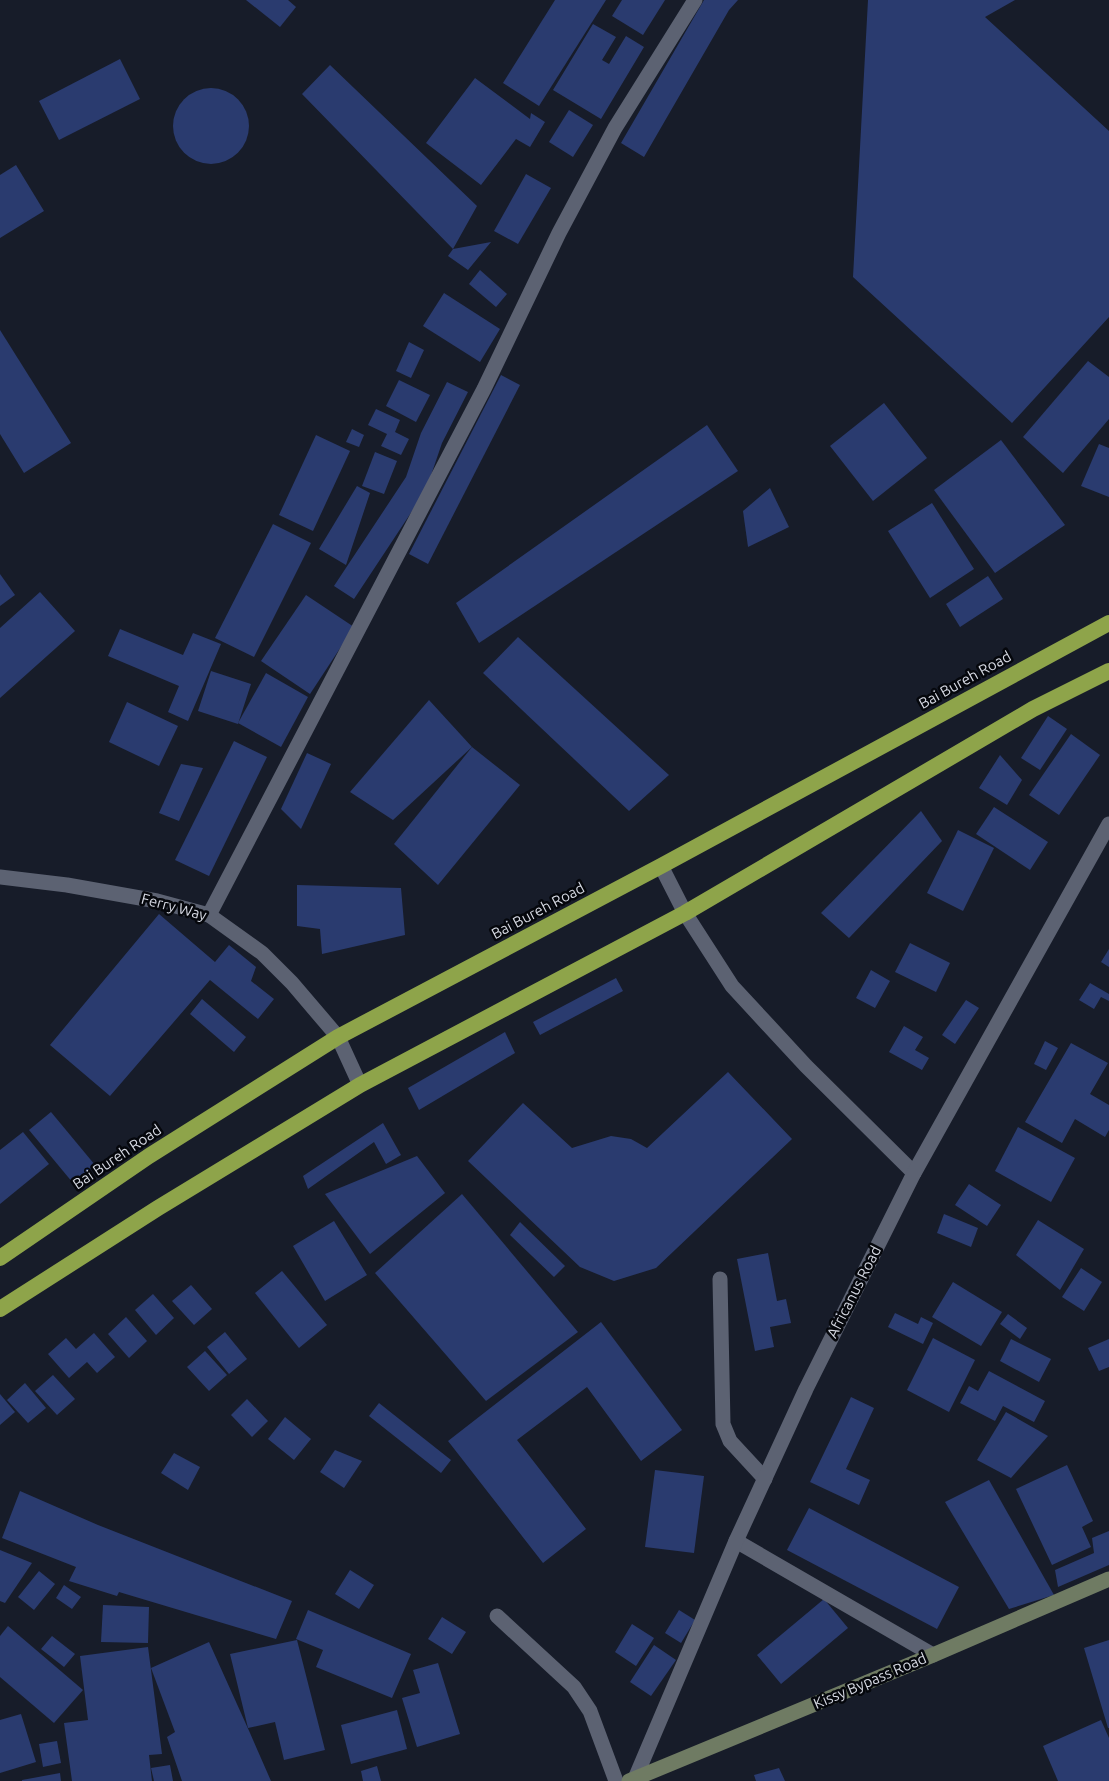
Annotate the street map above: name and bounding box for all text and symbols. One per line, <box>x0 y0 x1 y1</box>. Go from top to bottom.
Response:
street label: Bai Bureh Road <box>916 647 1014 712</box>
street label: Bai Bureh Road <box>488 879 587 942</box>
street label: Ferry Way <box>140 890 209 923</box>
street label: Bai Bureh Road <box>69 1121 164 1192</box>
street label: Africanus Road <box>823 1243 884 1341</box>
street label: Kissy Bypass Road <box>811 1649 929 1712</box>

